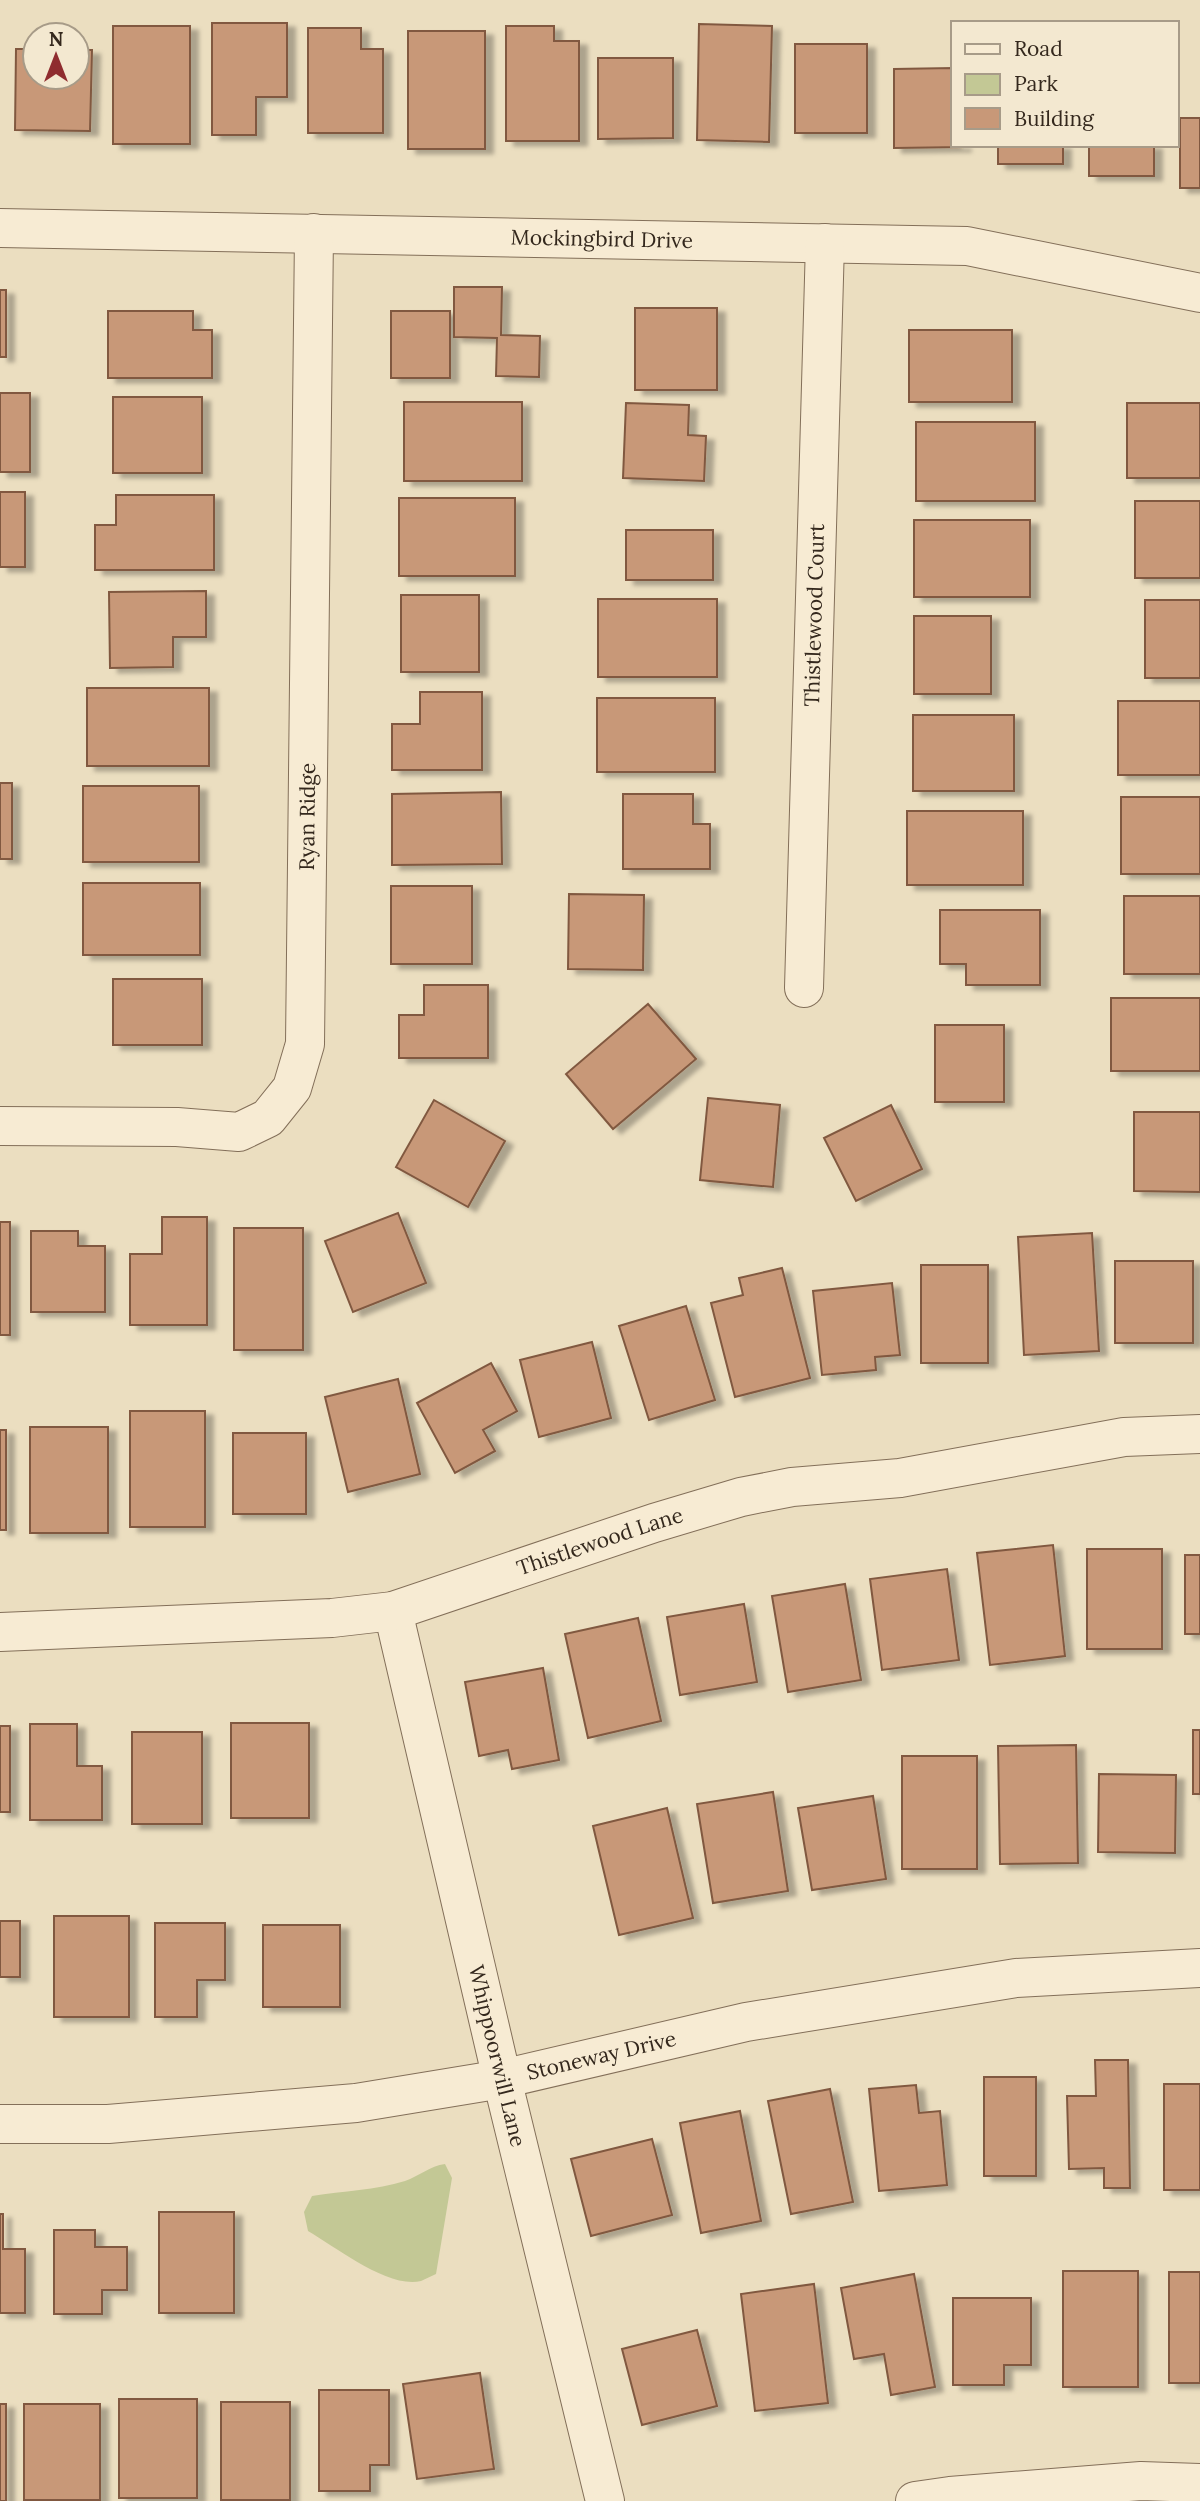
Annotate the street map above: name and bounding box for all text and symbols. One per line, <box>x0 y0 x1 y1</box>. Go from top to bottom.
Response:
north arrow <box>21 21 91 91</box>
legend <box>951 21 1179 147</box>
text: N <box>49 27 64 51</box>
text: Road <box>1014 35 1063 62</box>
text: Park <box>1014 70 1058 97</box>
text: Building <box>1014 105 1094 132</box>
street label: Mockingbird Drive <box>510 224 693 254</box>
street label: Thistlewood Court <box>798 522 830 707</box>
street label: Ryan Ridge <box>293 763 321 871</box>
street label: Thistlewood Lane <box>513 1501 686 1581</box>
street label: Whippoorwill Lane <box>463 1962 532 2150</box>
street label: Stoneway Drive <box>524 2025 679 2086</box>

